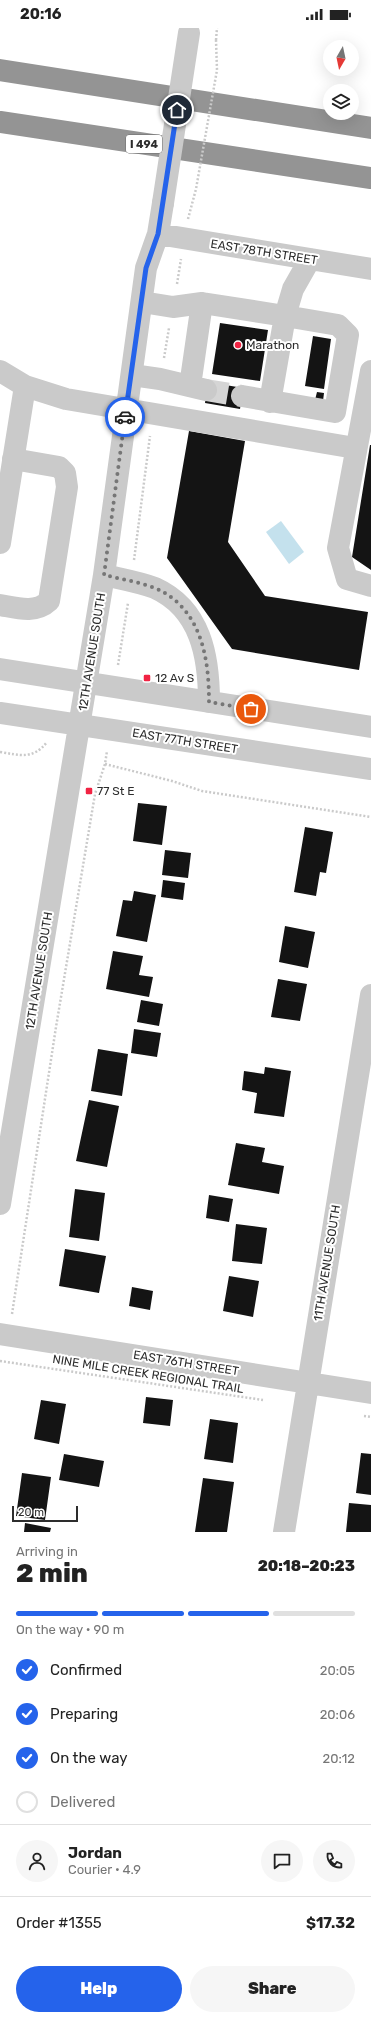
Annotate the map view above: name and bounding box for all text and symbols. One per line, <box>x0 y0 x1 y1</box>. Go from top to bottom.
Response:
text: 20:16 <box>20 5 62 23</box>
north arrow <box>323 40 359 76</box>
map controls <box>323 40 359 120</box>
button: layers <box>323 84 359 120</box>
pin <box>160 93 194 127</box>
icon: home <box>166 99 188 121</box>
road number: I 494 <box>126 135 162 153</box>
street label: EAST 78TH STREET <box>210 237 319 267</box>
place label: Marathon <box>246 338 299 352</box>
marker: Marathon <box>233 340 243 350</box>
courier <box>105 397 145 437</box>
icon: car <box>114 406 136 428</box>
street label: 12TH AVENUE SOUTH <box>76 592 108 712</box>
place label: 12 Av S <box>155 671 194 685</box>
marker: 12 Av S <box>142 673 152 683</box>
pin <box>234 692 268 726</box>
icon: bag <box>240 698 262 720</box>
street label: EAST 77TH STREET <box>131 726 239 756</box>
place label: 77 St E <box>97 784 135 798</box>
marker: 77 St E <box>84 786 94 796</box>
street label: 12TH AVENUE SOUTH <box>23 911 55 1031</box>
street label: 11TH AVENUE SOUTH <box>311 1204 343 1322</box>
street label: EAST 76TH STREET <box>132 1348 240 1378</box>
street label: NINE MILE CREEK REGIONAL TRAIL <box>51 1352 245 1396</box>
scale bar <box>12 1504 78 1523</box>
text: 20 m <box>18 1506 44 1519</box>
text: Arriving in <box>16 1544 78 1559</box>
text: 20:18–20:23 <box>258 1557 355 1575</box>
text: 2 min <box>16 1558 88 1589</box>
text: On the way · 90 m <box>16 1622 124 1637</box>
icon: check <box>16 1659 38 1681</box>
text: Confirmed <box>50 1661 122 1679</box>
text: 20:05 <box>320 1663 355 1678</box>
icon: check <box>16 1703 38 1725</box>
text: Preparing <box>50 1705 118 1723</box>
text: 20:06 <box>320 1707 355 1722</box>
icon: check <box>16 1747 38 1769</box>
text: On the way <box>50 1749 128 1767</box>
text: 20:12 <box>323 1751 355 1766</box>
text: Delivered <box>50 1793 115 1811</box>
button: person <box>16 1840 58 1882</box>
button: chat <box>261 1840 303 1882</box>
button: phone <box>313 1840 355 1882</box>
text: Jordan <box>68 1844 122 1862</box>
text: Courier · 4.9 <box>68 1862 141 1877</box>
text: Order #1355 <box>16 1914 102 1932</box>
text: $17.32 <box>306 1914 355 1932</box>
button: Help <box>16 1966 182 2012</box>
button: Share <box>190 1966 355 2012</box>

